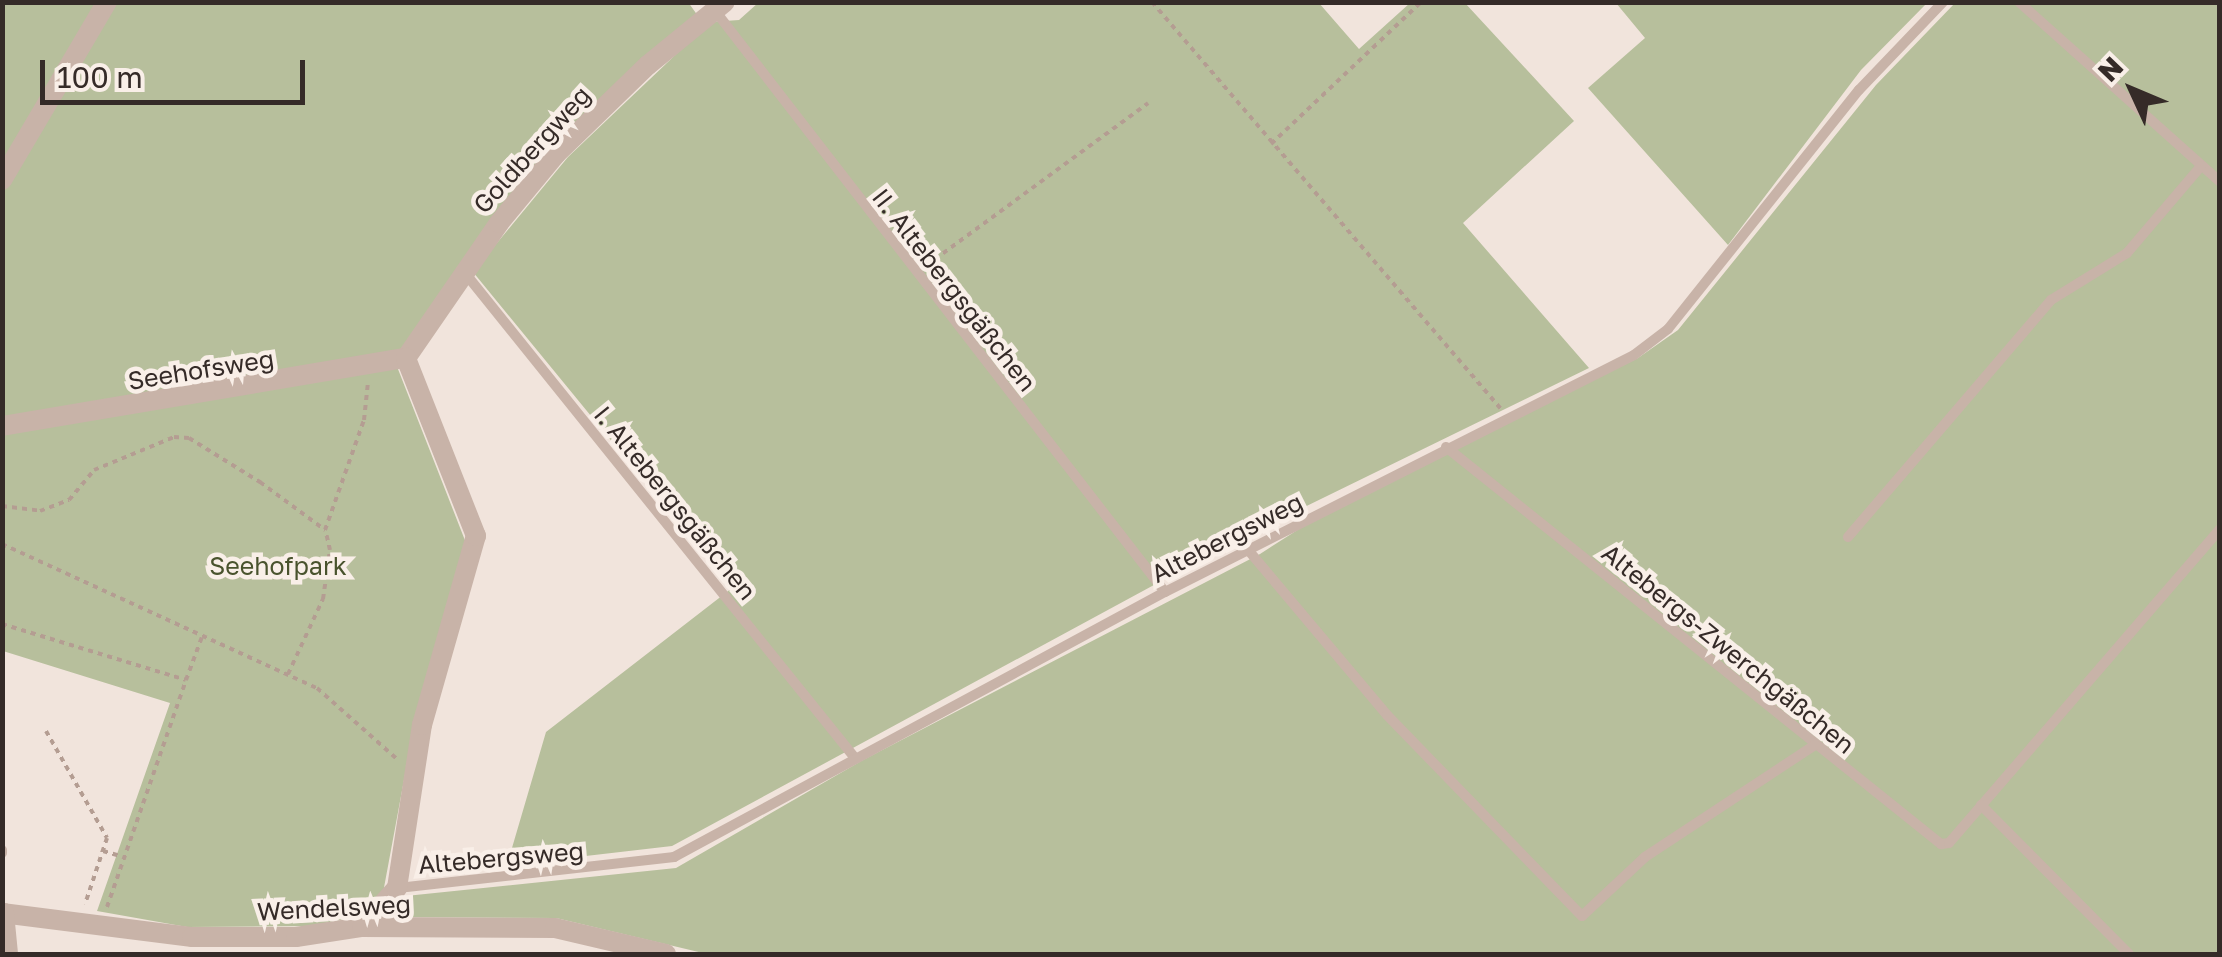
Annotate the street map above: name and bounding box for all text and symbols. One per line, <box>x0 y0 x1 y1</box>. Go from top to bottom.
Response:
scale bar <box>45 40 310 102</box>
north arrow <box>2082 40 2182 140</box>
text: N <box>2091 50 2129 88</box>
text: 100 m <box>57 59 143 95</box>
street label: Goldbergweg <box>467 80 597 220</box>
street label: II. Altebergsgäßchen <box>866 183 1042 397</box>
street label: Seehofsweg <box>126 344 276 396</box>
street label: I. Altebergsgäßchen <box>588 400 762 606</box>
street label: Altebergsweg <box>1146 487 1308 589</box>
street label: Altebergs-Zwerchgäßchen <box>1596 538 1860 760</box>
park label: Seehofpark <box>209 551 347 581</box>
street label: Altebergsweg <box>417 836 585 880</box>
street label: Wendelsweg <box>256 889 412 927</box>

